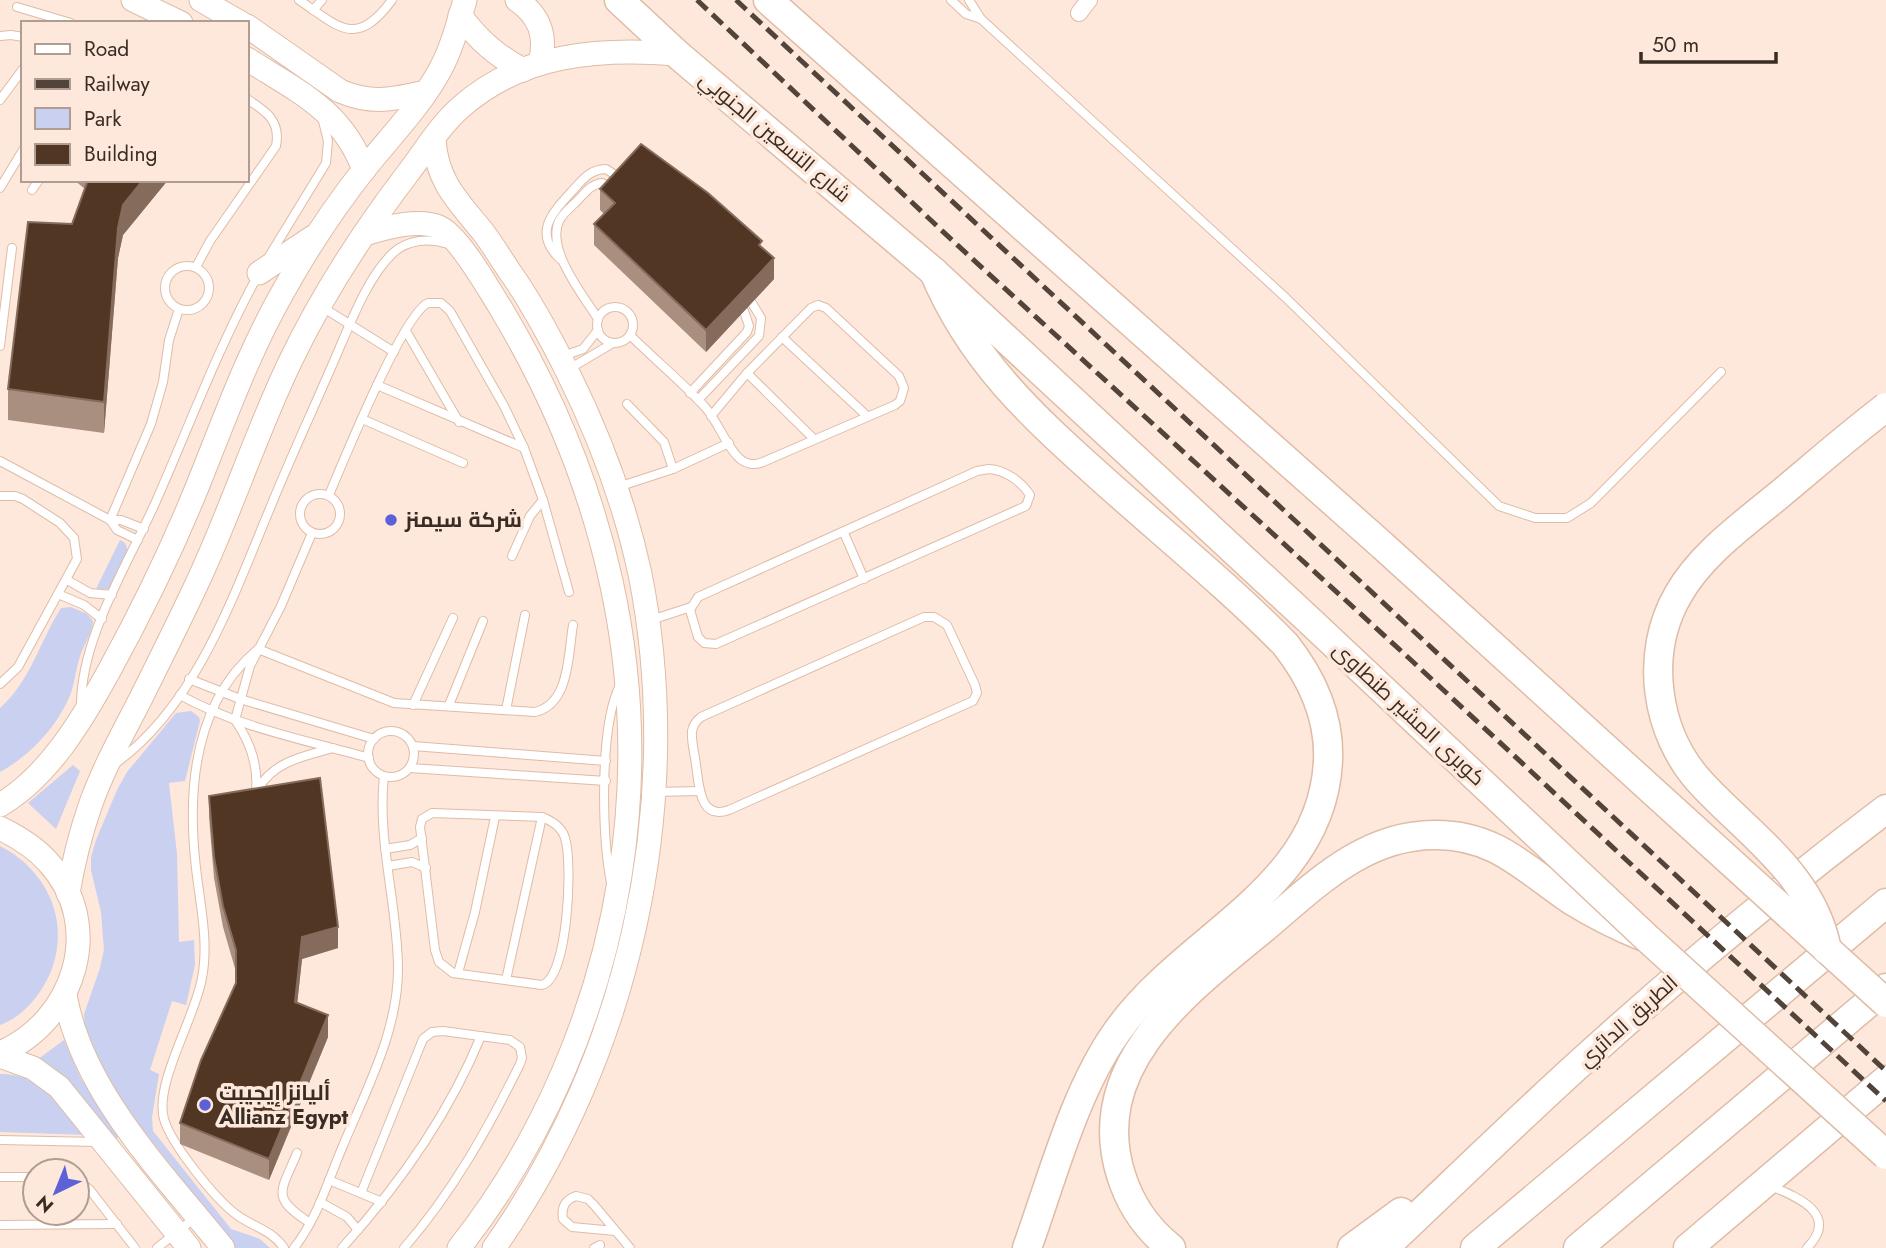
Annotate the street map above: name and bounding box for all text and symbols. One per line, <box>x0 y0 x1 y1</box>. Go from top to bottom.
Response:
legend <box>21 21 248 182</box>
scale bar <box>1641 21 1776 65</box>
text: 50 m <box>1652 30 1699 60</box>
text: Road <box>84 34 129 64</box>
street label: شارع التسعين الجنوبي <box>692 65 857 210</box>
text: Railway <box>84 69 150 99</box>
text: Park <box>84 104 122 134</box>
text: Building <box>84 139 157 169</box>
place label: شركة سيمنز <box>404 505 522 535</box>
marker: شركة سيمنز <box>383 512 399 528</box>
street label: كوبرى المشير طنطاوى <box>1326 635 1492 793</box>
street label: الطريق الدائري <box>1572 968 1685 1075</box>
place label: أليانز إيجيبت Allianz Egypt <box>218 1078 349 1132</box>
marker: أليانز إيجيبت Allianz Egypt <box>197 1097 213 1113</box>
north arrow <box>21 1157 91 1227</box>
text: N <box>30 1189 59 1219</box>

